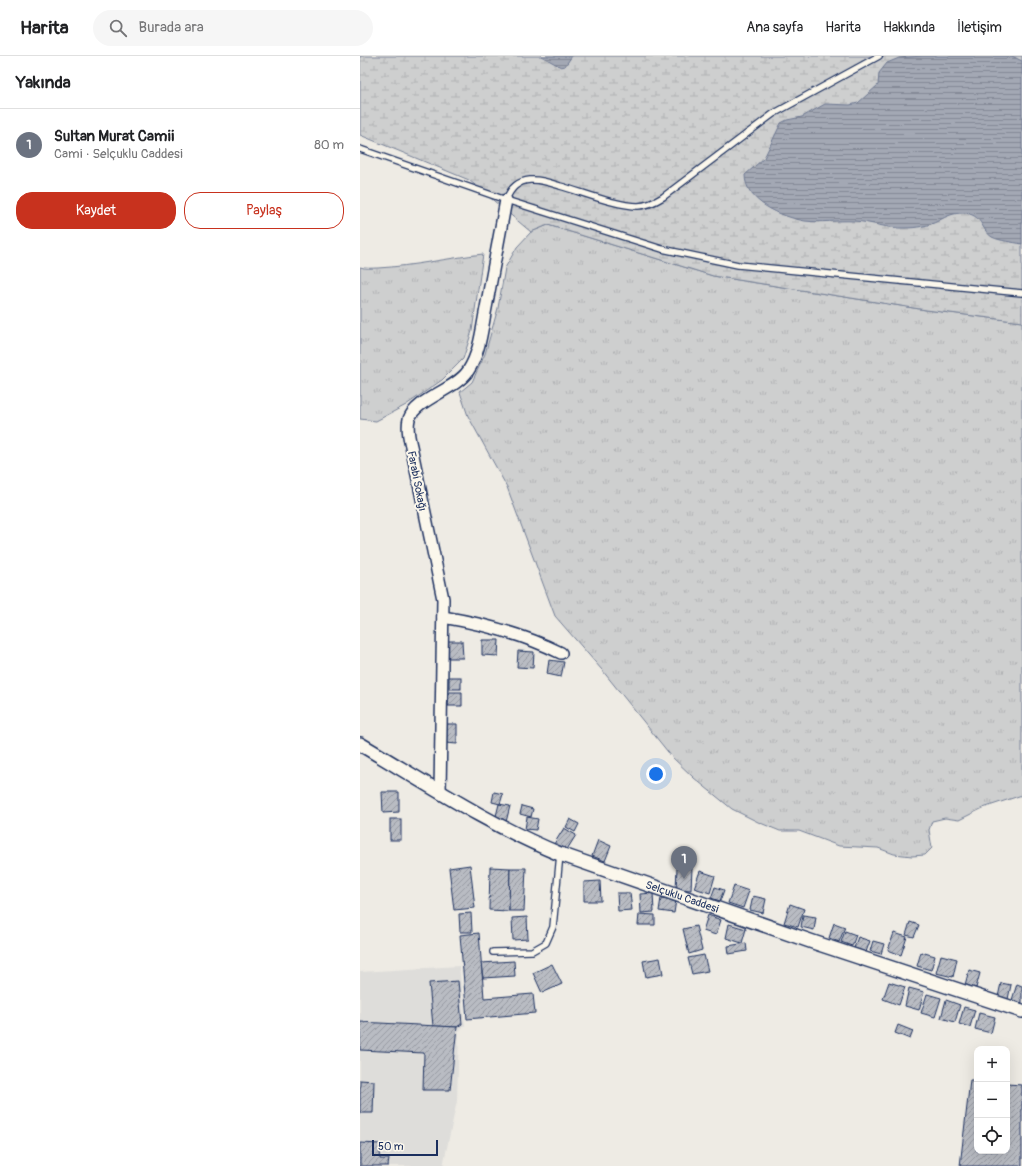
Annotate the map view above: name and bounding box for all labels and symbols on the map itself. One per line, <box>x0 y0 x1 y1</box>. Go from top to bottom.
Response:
street label: Farabi Sokağı <box>405 450 429 512</box>
your location <box>646 764 666 784</box>
pin: 1 <box>671 846 697 879</box>
street label: Selçuklu Caddesi <box>644 878 721 915</box>
scale bar <box>372 1138 438 1157</box>

